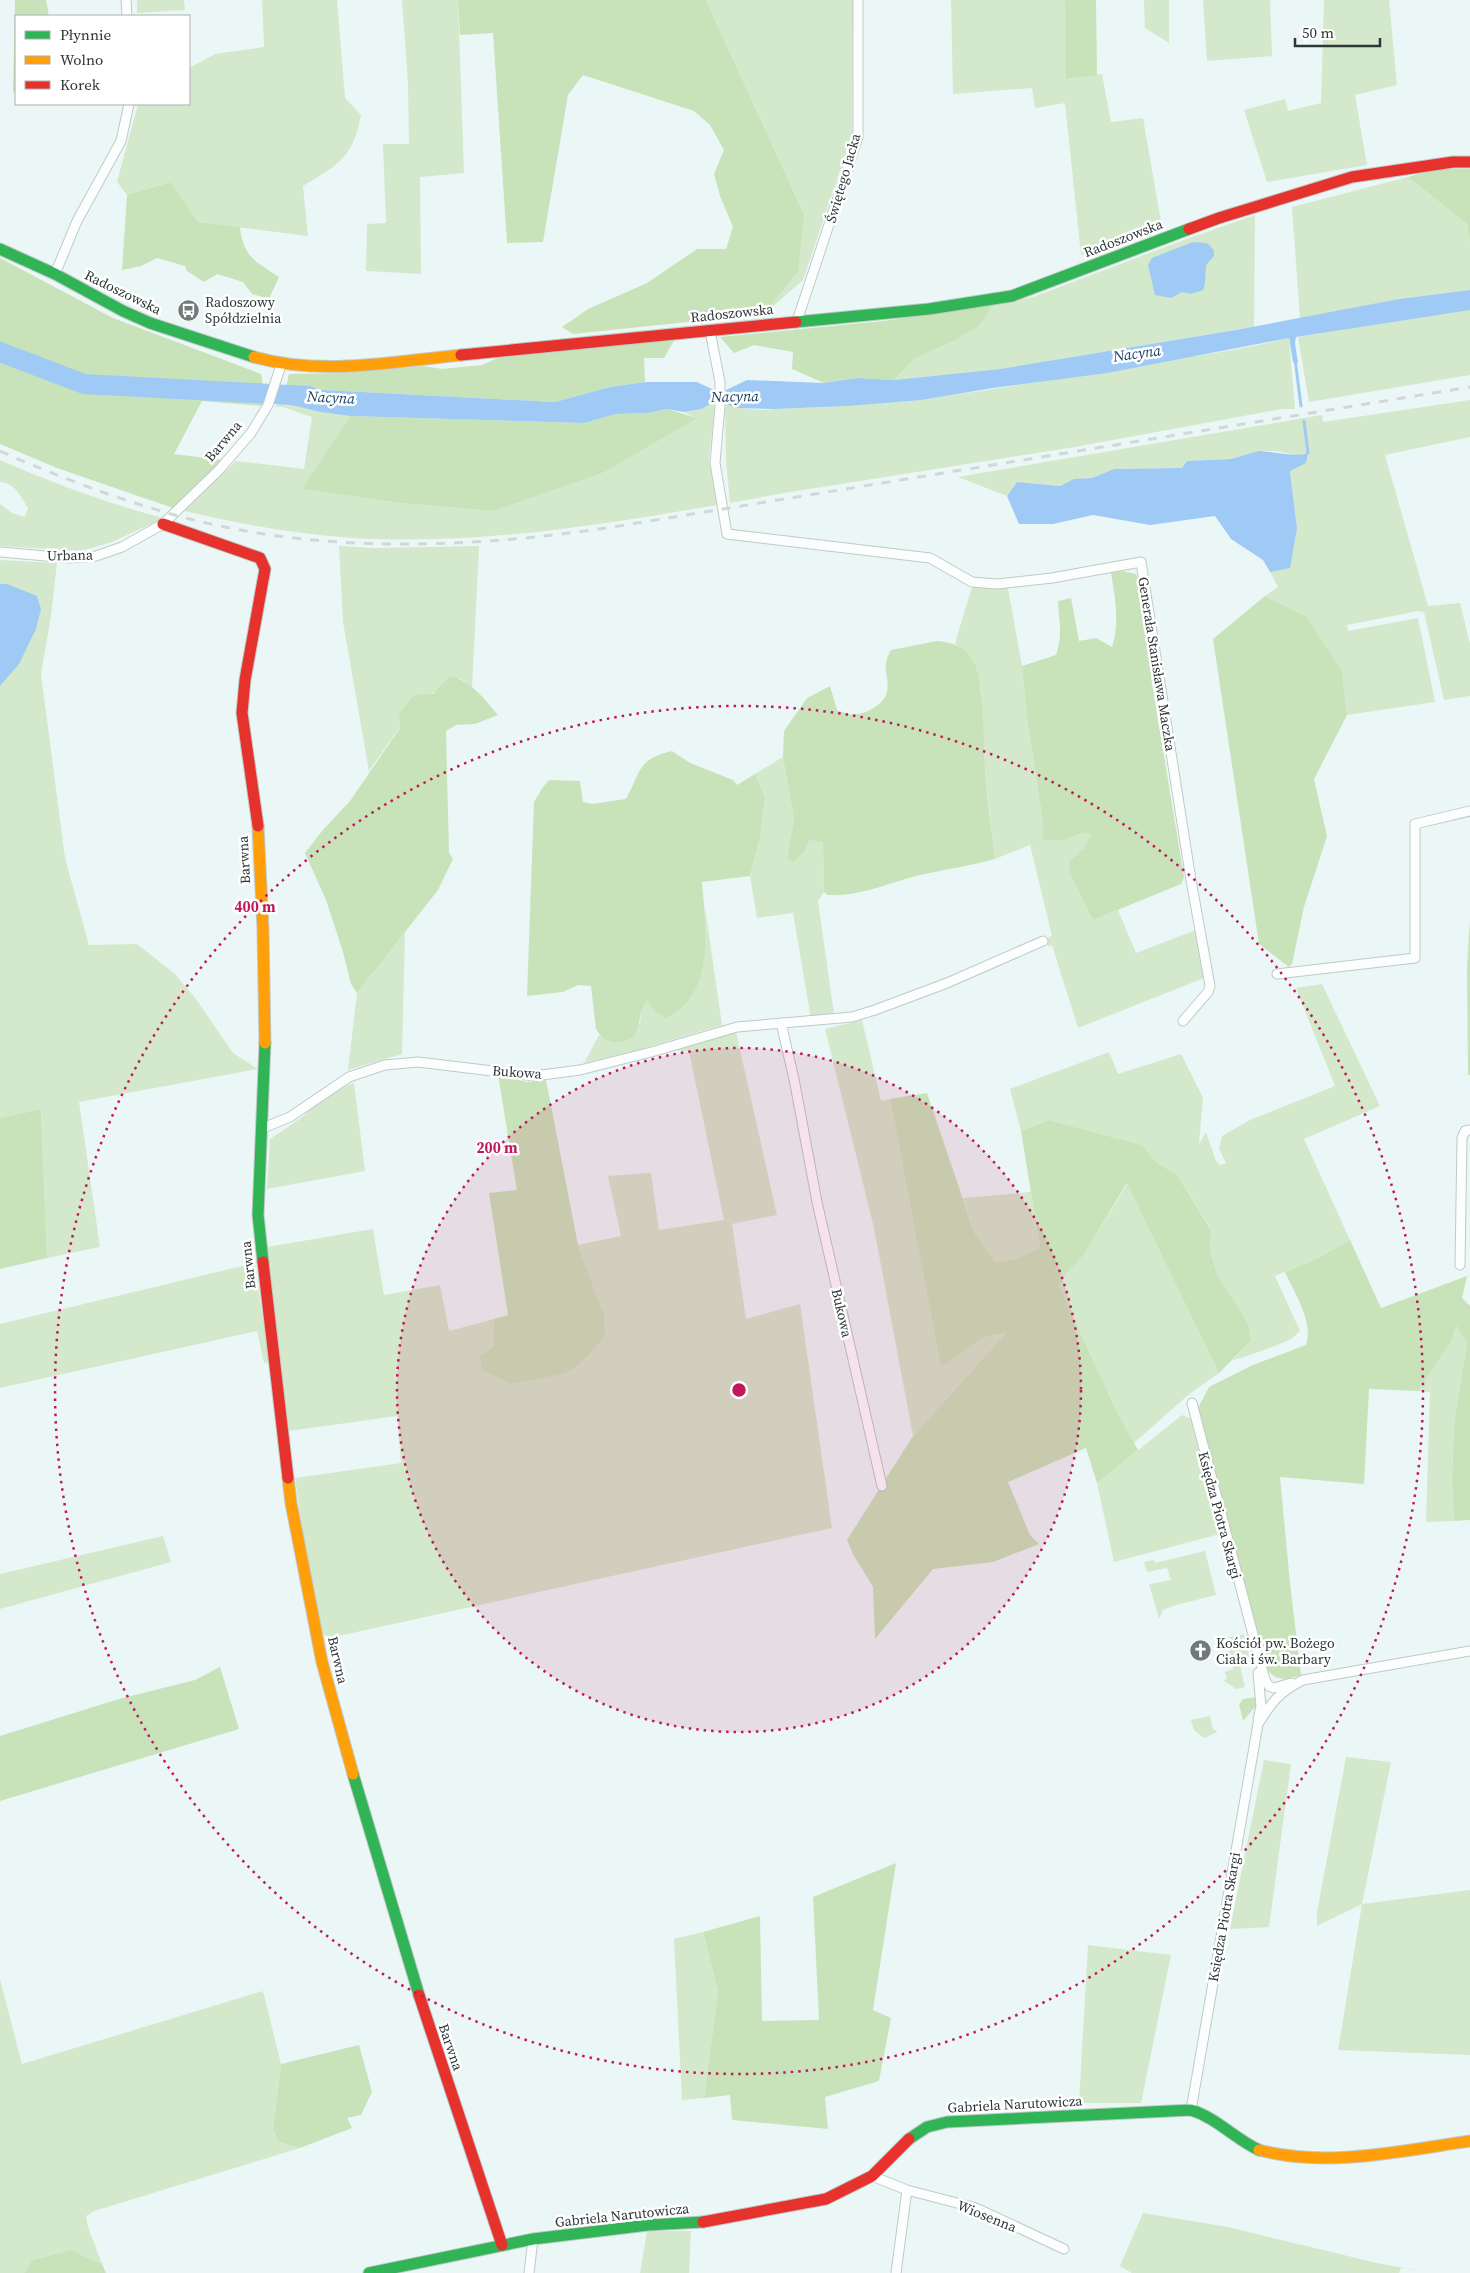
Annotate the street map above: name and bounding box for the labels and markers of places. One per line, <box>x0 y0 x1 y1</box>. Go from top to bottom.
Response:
place label: Radoszowy Spółdzielnia <box>205 292 282 328</box>
bus stop icon: Radoszowy Spółdzielnia <box>177 298 201 322</box>
centre of rings <box>730 1381 748 1399</box>
place label: Kościół pw. Bożego Ciała i św. Barbary <box>1216 1633 1335 1669</box>
church icon: Kościół pw. Bożego Ciała i św. Barbary <box>1188 1639 1212 1663</box>

